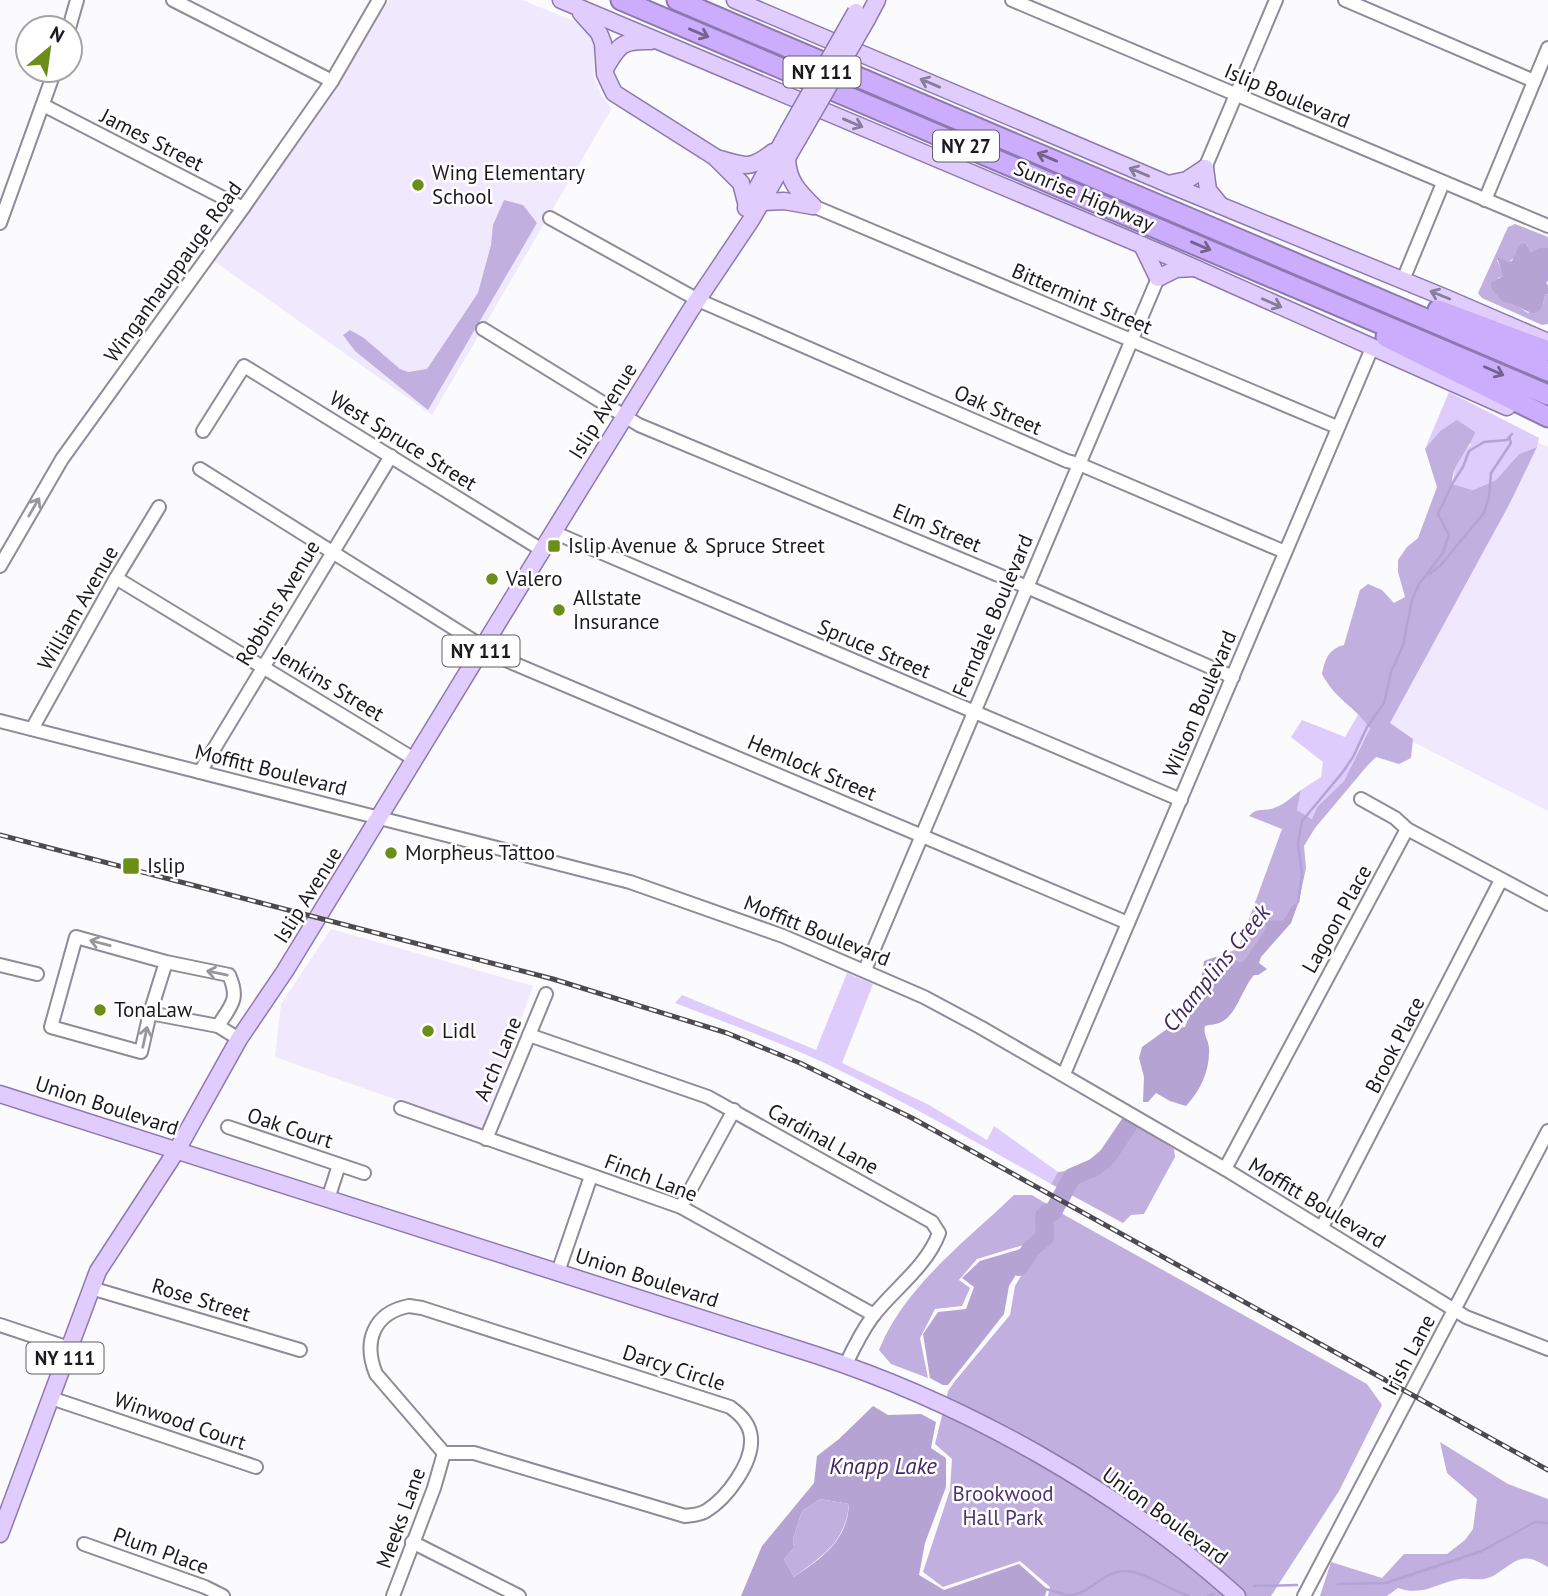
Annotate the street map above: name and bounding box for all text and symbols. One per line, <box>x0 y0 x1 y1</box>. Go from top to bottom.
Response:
north arrow <box>14 14 84 84</box>
text: N <box>46 21 69 48</box>
one-way arrow <box>688 27 709 40</box>
road number: NY 111 <box>784 57 860 88</box>
street label: Islip Boulevard <box>1220 57 1354 134</box>
one-way arrow <box>920 76 941 89</box>
street label: James Street <box>95 102 208 177</box>
one-way arrow <box>842 117 863 130</box>
road number: NY 27 <box>933 130 999 162</box>
one-way arrow <box>1037 150 1059 163</box>
street label: Sunrise Highway <box>1010 154 1159 237</box>
place label: Wing Elementary School <box>432 159 585 210</box>
one-way arrow <box>1129 165 1150 178</box>
street label: Winganhauppauge Road <box>98 176 247 368</box>
marker: Wing Elementary School <box>410 177 426 193</box>
one-way arrow <box>1190 240 1212 253</box>
street label: Bittermint Street <box>1008 257 1157 340</box>
one-way arrow <box>1430 288 1452 301</box>
one-way arrow <box>1260 297 1282 310</box>
street label: Islip Avenue <box>562 358 643 464</box>
one-way arrow <box>1483 366 1505 379</box>
street label: Oak Street <box>950 378 1046 441</box>
street label: West Spruce Street <box>325 384 482 497</box>
one-way arrow <box>28 497 41 518</box>
street label: Elm Street <box>889 497 986 558</box>
street label: Ferndale Boulevard <box>946 530 1039 701</box>
place label: Islip Avenue & Spruce Street <box>568 532 825 559</box>
street label: Robbins Avenue <box>229 535 326 671</box>
marker: Islip Avenue & Spruce Street <box>546 538 562 554</box>
street label: William Avenue <box>31 541 124 675</box>
place label: Valero <box>505 565 563 592</box>
marker: Valero <box>484 571 500 587</box>
place label: Allstate Insurance <box>573 584 659 635</box>
marker: Allstate Insurance <box>551 602 567 618</box>
street label: Spruce Street <box>814 613 935 684</box>
street label: Wilson Boulevard <box>1157 627 1243 781</box>
road number: NY 111 <box>442 636 520 666</box>
street label: Jenkins Street <box>269 640 389 727</box>
street label: Hemlock Street <box>744 728 881 807</box>
street label: Moffitt Boulevard <box>192 738 350 801</box>
place label: Morpheus Tattoo <box>405 839 555 866</box>
street label: Islip Avenue <box>267 842 348 948</box>
marker: Morpheus Tattoo <box>383 845 399 861</box>
place label: Islip <box>147 852 185 879</box>
marker: Islip <box>121 856 141 876</box>
street label: Lagoon Place <box>1296 860 1377 978</box>
street label: Moffitt Boulevard <box>740 889 894 972</box>
water label: Champlins Creek <box>1155 897 1277 1037</box>
one-way arrow <box>89 936 111 949</box>
one-way arrow <box>206 965 229 979</box>
street label: Brook Place <box>1359 992 1430 1098</box>
place label: TonaLaw <box>114 996 193 1023</box>
marker: TonaLaw <box>92 1002 108 1018</box>
street label: Arch Lane <box>468 1013 527 1105</box>
place label: Lidl <box>442 1017 476 1044</box>
marker: Lidl <box>420 1023 436 1039</box>
one-way arrow <box>138 1026 152 1049</box>
street label: Union Boulevard <box>32 1070 182 1141</box>
street label: Cardinal Lane <box>763 1097 883 1180</box>
street label: Oak Court <box>244 1101 336 1154</box>
street label: Finch Lane <box>601 1147 702 1208</box>
street label: Moffitt Boulevard <box>1244 1151 1391 1254</box>
street label: Union Boulevard <box>572 1242 722 1313</box>
street label: Rose Street <box>149 1272 254 1327</box>
street label: Irish Lane <box>1376 1310 1441 1400</box>
street label: Darcy Circle <box>619 1338 729 1397</box>
road number: NY 111 <box>27 1342 104 1374</box>
street label: Winwood Court <box>111 1385 250 1456</box>
water label: Knapp Lake <box>829 1451 937 1480</box>
street label: Union Boulevard <box>1097 1461 1234 1570</box>
street label: Meeks Lane <box>370 1464 431 1572</box>
park label: Brookwood Hall Park <box>953 1480 1054 1531</box>
street label: Plum Place <box>110 1521 213 1580</box>

